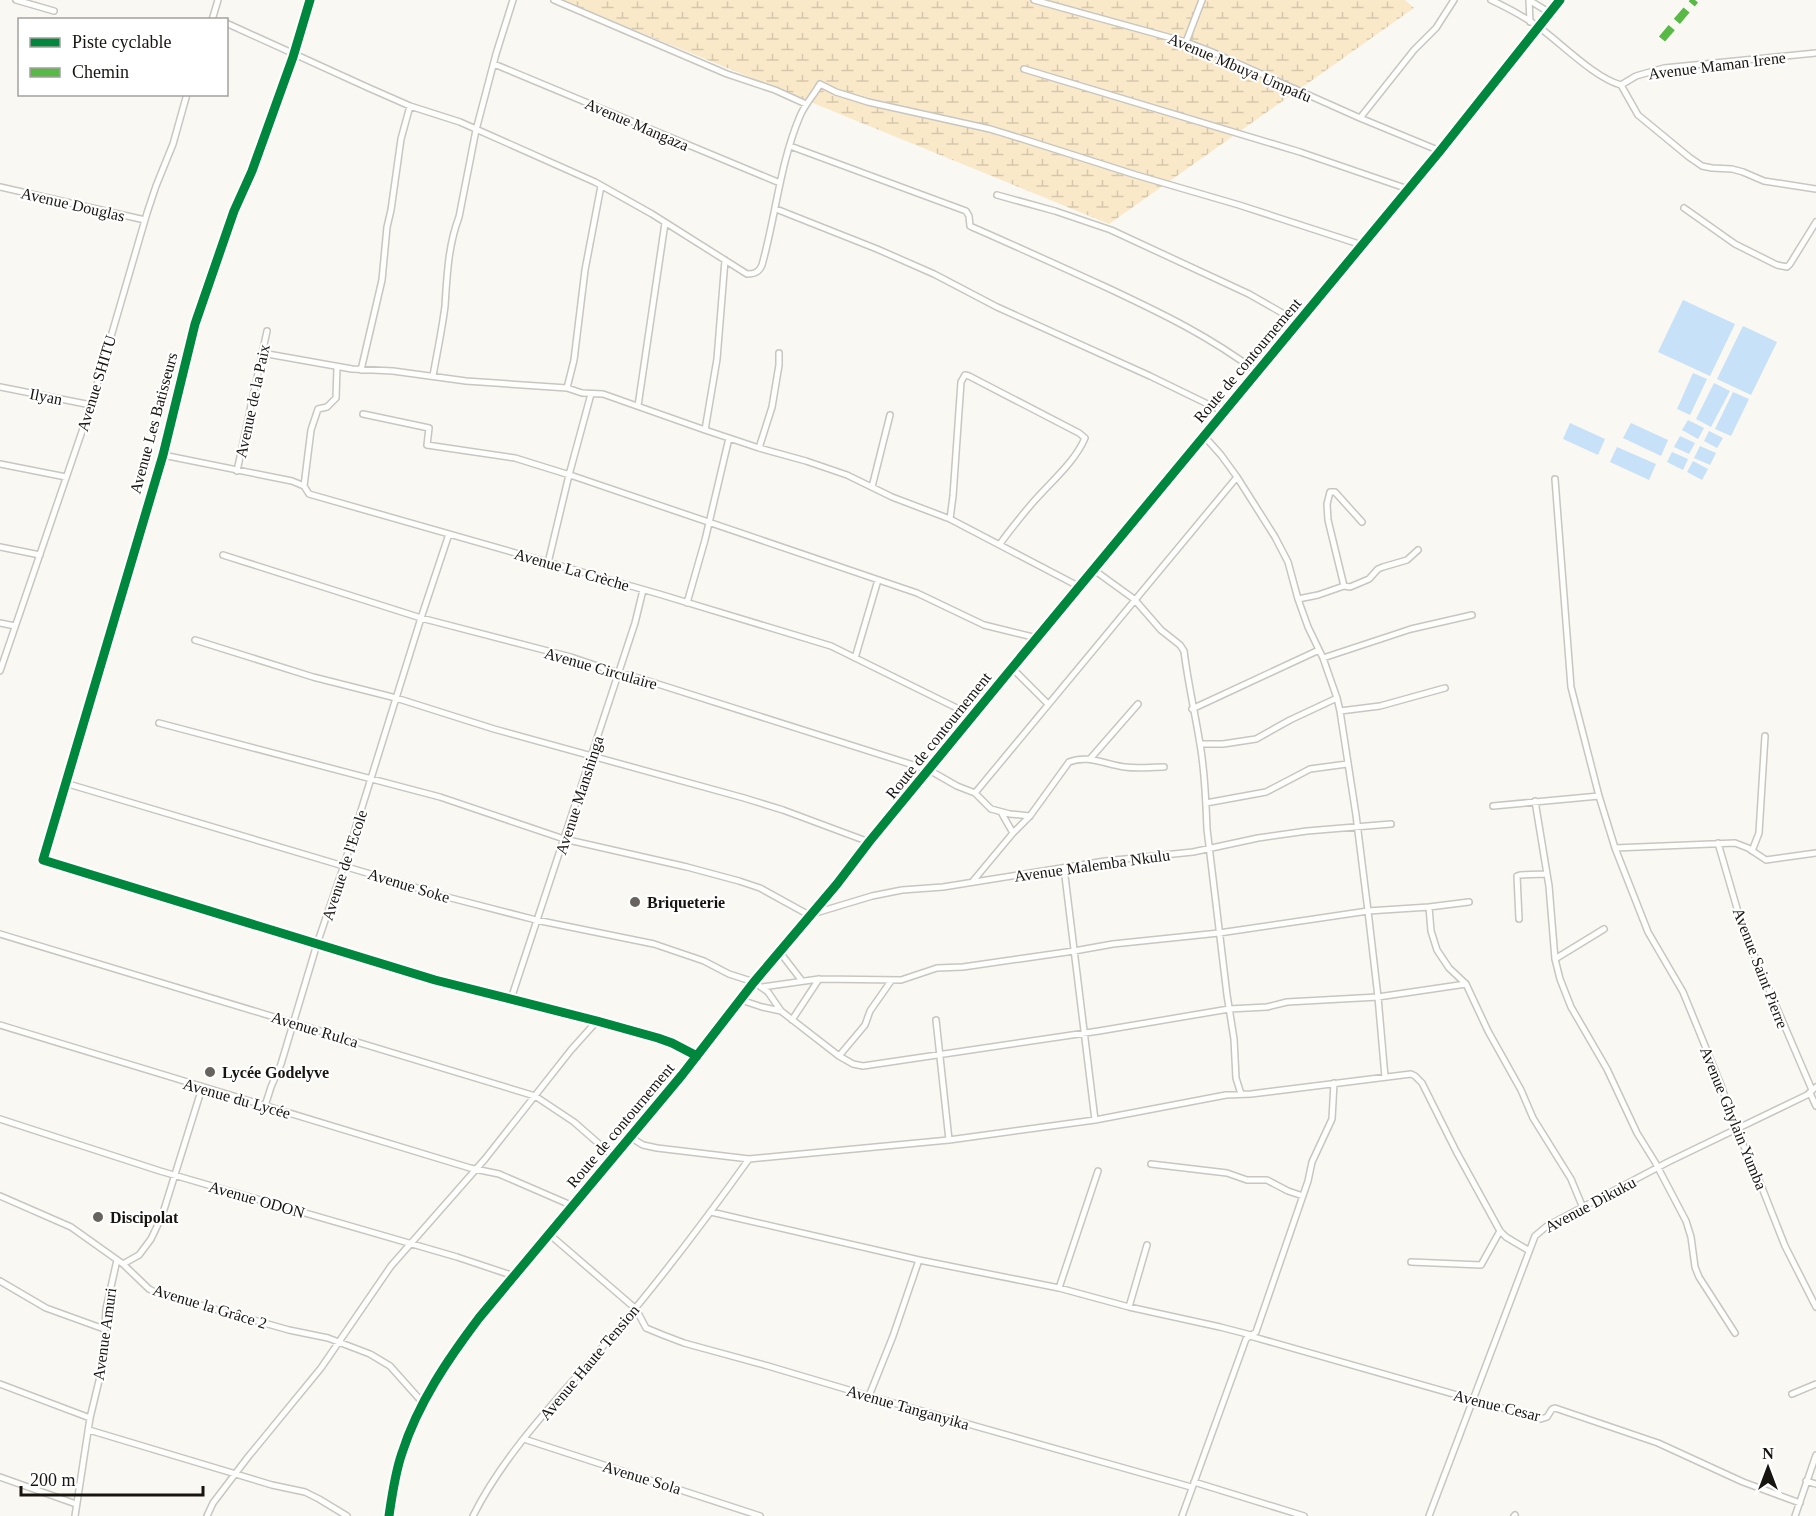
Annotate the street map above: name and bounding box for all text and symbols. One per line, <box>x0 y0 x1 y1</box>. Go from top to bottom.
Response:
legend <box>18 18 228 96</box>
street label: Avenue Mbuya Umpafu <box>1165 29 1314 106</box>
text: Piste cyclable <box>72 32 171 52</box>
street label: Avenue Maman Irene <box>1647 49 1787 82</box>
text: Chemin <box>72 62 129 82</box>
street label: Avenue Mangaza <box>582 95 691 155</box>
street label: Avenue Douglas <box>19 184 126 226</box>
street label: Route de contournement <box>1190 294 1305 426</box>
street label: Avenue SHITU <box>74 333 119 433</box>
street label: Avenue de la Paix <box>232 343 273 459</box>
street label: Avenue Les Batisseurs <box>126 351 181 496</box>
street label: Ilyan <box>28 385 64 409</box>
street label: Avenue La Crèche <box>512 545 631 594</box>
street label: Avenue Circulaire <box>543 644 659 693</box>
street label: Route de contournement <box>882 668 995 802</box>
street label: Avenue Manshinga <box>552 734 608 857</box>
street label: Avenue de l'Ecole <box>319 808 370 923</box>
street label: Avenue Malemba Nkulu <box>1013 846 1171 885</box>
street label: Avenue Soke <box>366 865 452 906</box>
place label: Briqueterie <box>647 894 725 912</box>
marker: Briqueterie <box>628 895 642 909</box>
street label: Avenue Saint Pierre <box>1730 906 1791 1031</box>
street label: Avenue Rulca <box>269 1008 360 1051</box>
street label: Avenue Ghylain Yumba <box>1696 1044 1770 1193</box>
street label: Route de contournement <box>563 1059 678 1191</box>
place label: Lycée Godelyve <box>222 1064 329 1082</box>
marker: Lycée Godelyve <box>203 1065 217 1079</box>
street label: Avenue du Lycée <box>181 1075 292 1123</box>
street label: Avenue Dikuku <box>1542 1173 1639 1236</box>
street label: Avenue ODON <box>207 1178 307 1221</box>
place label: Discipolat <box>110 1209 179 1227</box>
marker: Discipolat <box>91 1210 105 1224</box>
street label: Avenue la Grâce 2 <box>151 1281 269 1332</box>
street label: Avenue Amuri <box>90 1286 119 1382</box>
street label: Avenue Haute Tension <box>536 1301 642 1423</box>
street label: Avenue Tanganyika <box>844 1382 971 1434</box>
street label: Avenue Cesar <box>1452 1386 1543 1425</box>
north arrow <box>1738 1438 1798 1498</box>
text: N <box>1762 1445 1774 1462</box>
street label: Avenue Sola <box>601 1458 683 1497</box>
scale bar <box>21 1459 202 1497</box>
text: 200 m <box>30 1470 76 1490</box>

